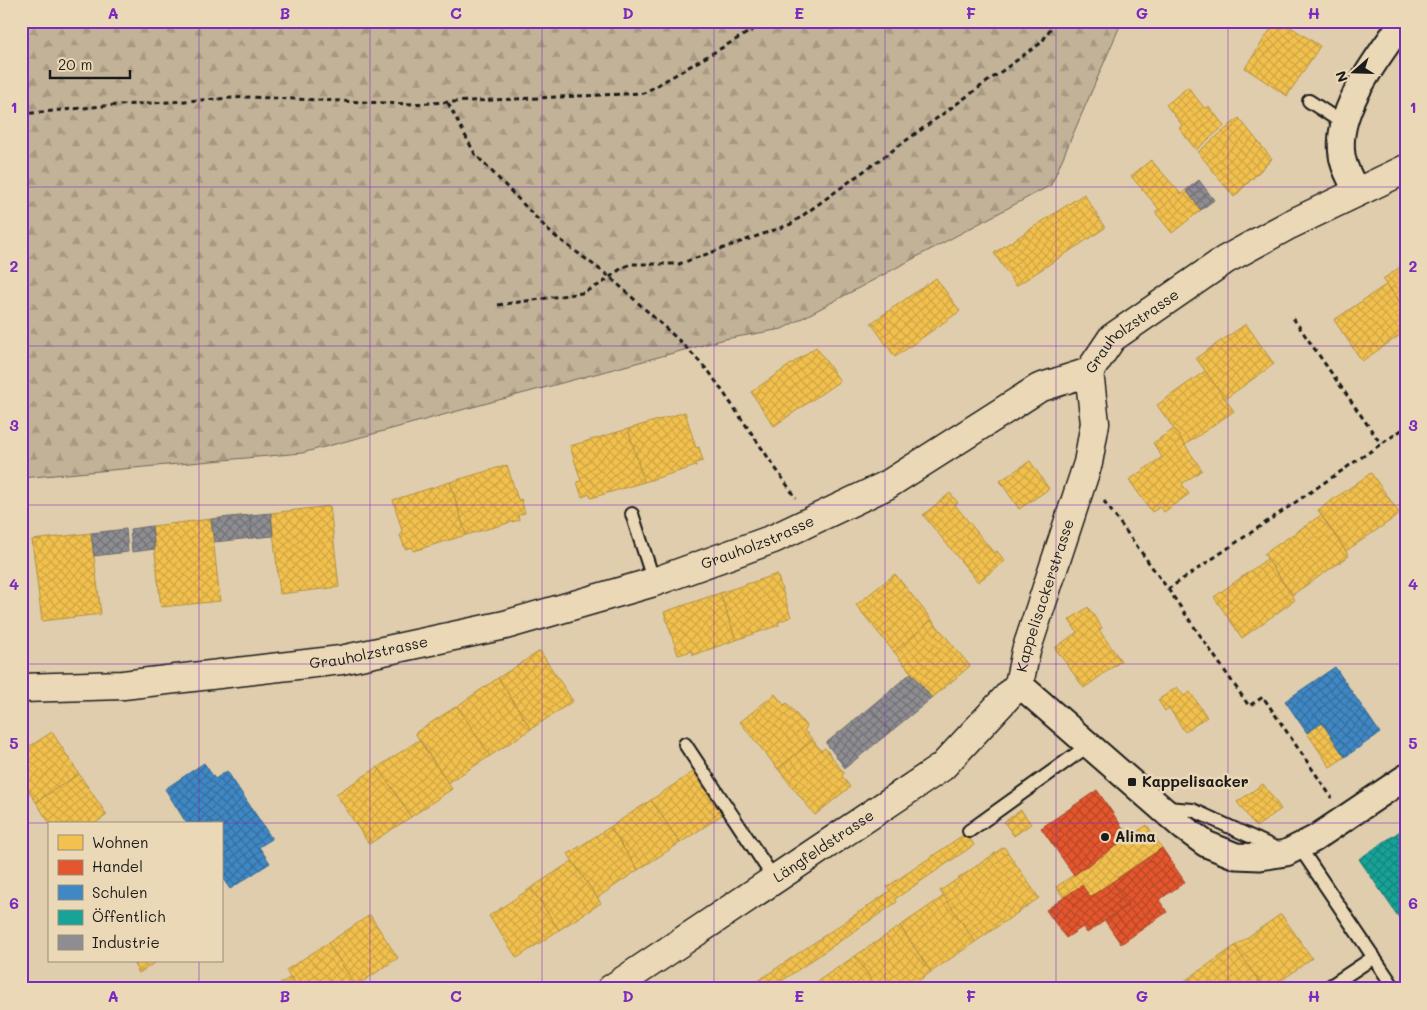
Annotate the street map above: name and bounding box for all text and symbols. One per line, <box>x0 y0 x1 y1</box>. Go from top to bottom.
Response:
text: A <box>107 2 119 23</box>
text: B <box>280 2 290 23</box>
text: C <box>450 2 462 23</box>
text: D <box>622 2 634 23</box>
text: E <box>794 2 804 23</box>
text: F <box>966 2 976 23</box>
text: G <box>1136 2 1148 23</box>
text: H <box>1308 2 1320 23</box>
scale bar <box>50 48 130 80</box>
north arrow <box>1330 48 1380 98</box>
text: 20 m <box>58 54 92 74</box>
text: N <box>1331 68 1352 85</box>
text: 1 <box>10 96 18 117</box>
text: 1 <box>1409 96 1417 117</box>
text: 2 <box>10 255 19 276</box>
text: 2 <box>1409 255 1418 276</box>
street label: Grauholzstrasse <box>1080 284 1182 377</box>
text: 3 <box>9 414 19 435</box>
text: 3 <box>1408 414 1418 435</box>
street label: Grauholzstrasse <box>698 510 817 573</box>
street label: Kappelisackerstrasse <box>1011 516 1078 674</box>
text: 4 <box>9 573 19 594</box>
text: 4 <box>1408 573 1418 594</box>
street label: Grauholzstrasse <box>308 631 430 673</box>
text: 5 <box>9 732 19 753</box>
text: 5 <box>1408 732 1418 753</box>
place label: Kappelisacker <box>1142 771 1249 791</box>
marker: Kappelisacker <box>1126 776 1138 788</box>
street label: Längfeldstrasse <box>769 805 877 887</box>
legend <box>48 822 222 962</box>
place label: Alima <box>1115 826 1156 846</box>
marker: Alima <box>1099 831 1111 843</box>
text: Wohnen <box>92 832 148 852</box>
text: Handel <box>92 856 143 876</box>
text: Schulen <box>92 882 147 902</box>
text: 6 <box>9 892 19 913</box>
text: 6 <box>1408 892 1418 913</box>
text: Öffentlich <box>92 906 165 926</box>
text: Industrie <box>92 932 160 952</box>
text: A <box>107 985 119 1006</box>
text: B <box>280 985 290 1006</box>
text: C <box>450 985 462 1006</box>
text: D <box>622 985 634 1006</box>
text: E <box>794 985 804 1006</box>
text: F <box>966 985 976 1006</box>
text: G <box>1136 985 1148 1006</box>
text: H <box>1308 985 1320 1006</box>

